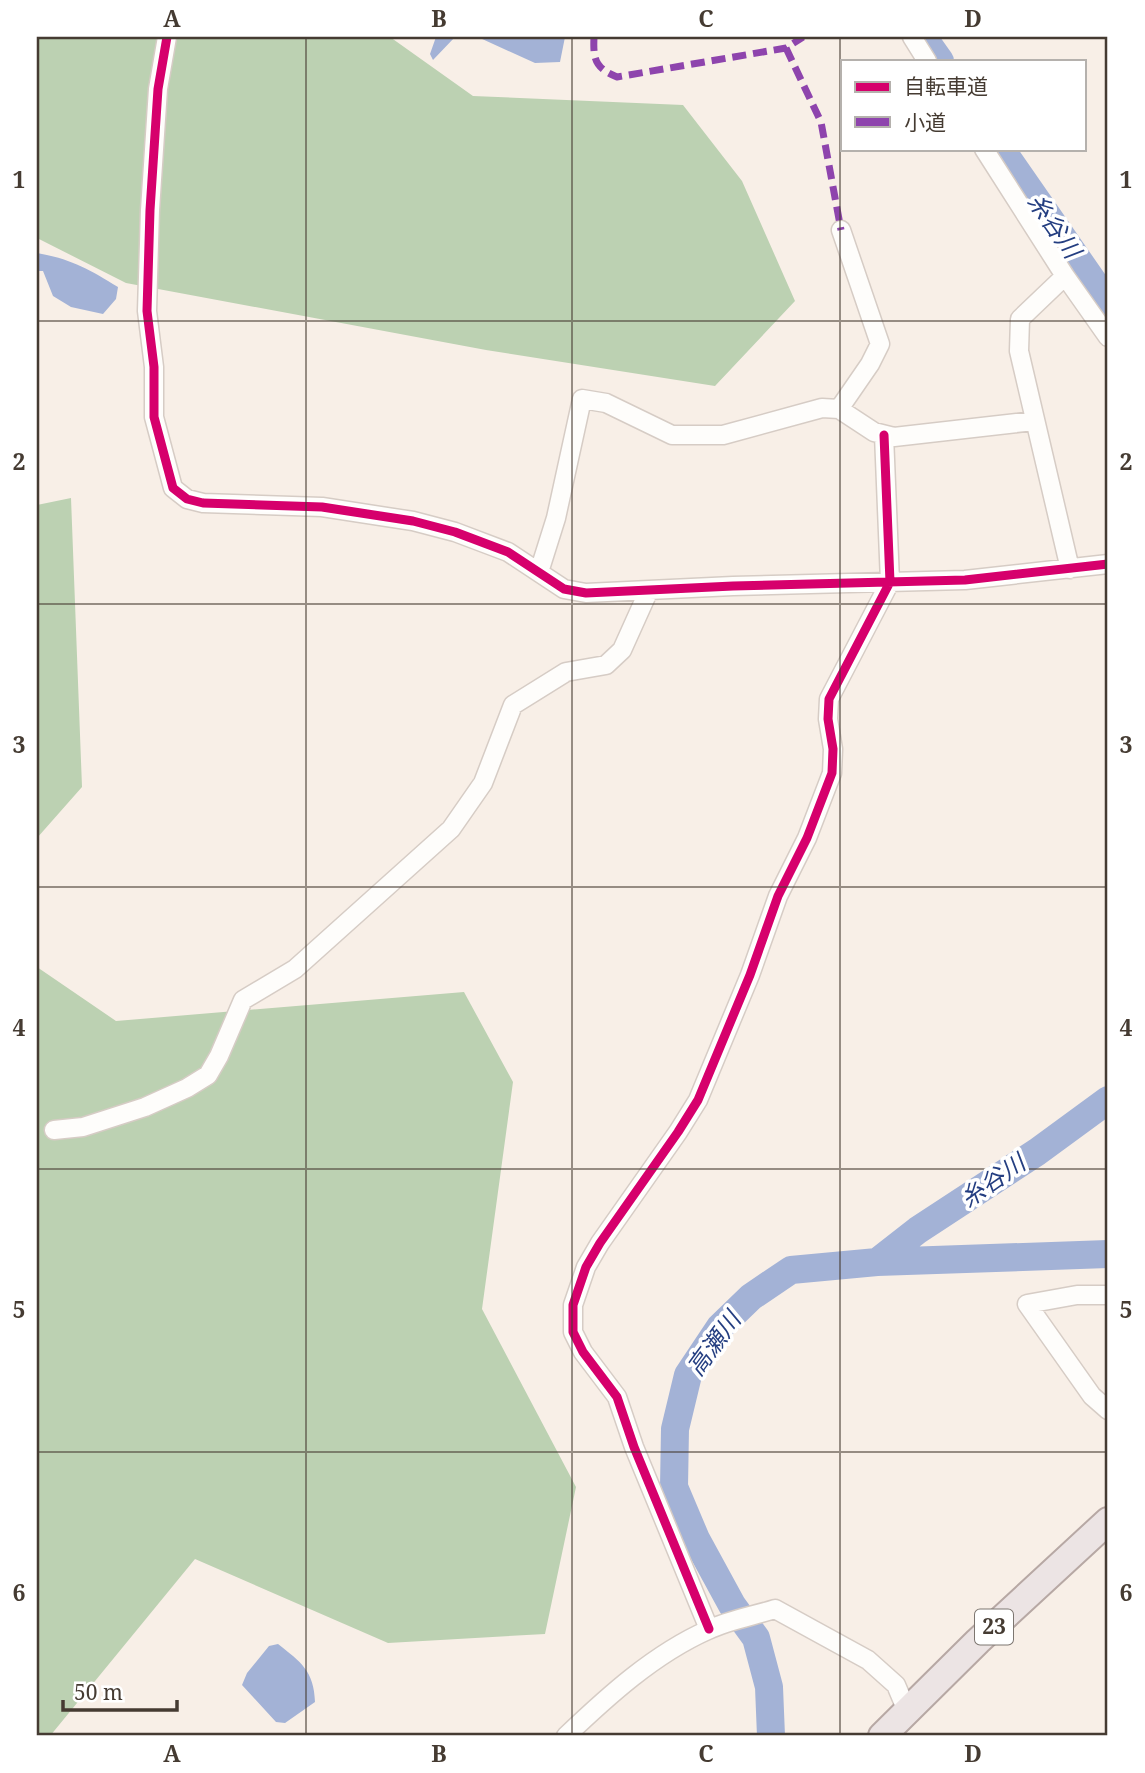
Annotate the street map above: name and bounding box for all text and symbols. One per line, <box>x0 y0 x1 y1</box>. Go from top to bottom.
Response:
text: A <box>163 2 181 34</box>
text: B <box>431 2 447 34</box>
text: C <box>698 2 714 34</box>
text: D <box>964 2 982 34</box>
legend <box>841 60 1086 150</box>
text: 自転車道 <box>904 72 988 100</box>
text: 小道 <box>904 108 946 136</box>
text: 1 <box>13 163 26 195</box>
text: 1 <box>1120 163 1133 195</box>
water label: 糸谷川 <box>1021 186 1091 267</box>
text: 2 <box>13 445 26 477</box>
text: 2 <box>1120 445 1133 477</box>
text: 3 <box>13 728 26 760</box>
text: 3 <box>1120 728 1133 760</box>
text: 4 <box>13 1011 26 1043</box>
text: 4 <box>1120 1011 1133 1043</box>
water label: 糸谷川 <box>953 1144 1034 1214</box>
text: 5 <box>13 1293 26 1325</box>
text: 5 <box>1120 1293 1133 1325</box>
water label: 高瀬川 <box>678 1302 749 1382</box>
text: 6 <box>13 1576 26 1608</box>
text: 6 <box>1120 1576 1133 1608</box>
road number: 23 <box>975 1610 1013 1644</box>
scale bar <box>63 1668 177 1712</box>
text: 50 m <box>74 1678 123 1706</box>
text: A <box>163 1737 181 1769</box>
text: B <box>431 1737 447 1769</box>
text: C <box>698 1737 714 1769</box>
text: D <box>964 1737 982 1769</box>

